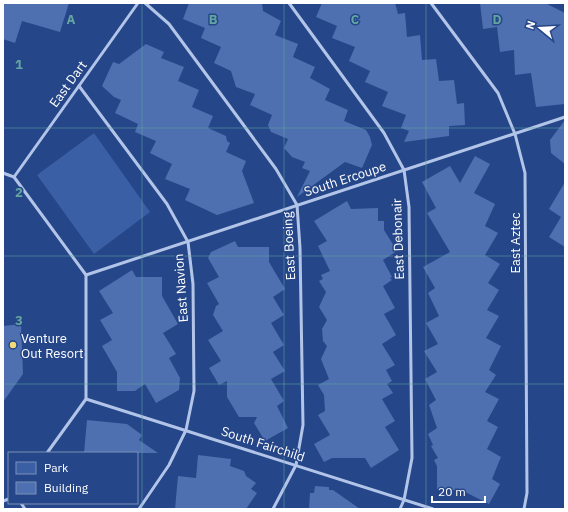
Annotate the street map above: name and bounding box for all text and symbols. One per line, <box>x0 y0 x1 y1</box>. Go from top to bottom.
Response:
north arrow <box>520 8 560 48</box>
text: A <box>67 11 76 28</box>
text: B <box>209 11 218 28</box>
text: C <box>351 11 360 28</box>
text: D <box>492 11 502 28</box>
text: N <box>523 19 538 31</box>
text: 1 <box>15 56 23 73</box>
street label: East Dart <box>45 57 91 111</box>
street label: South Ercoupe <box>302 158 388 200</box>
text: 2 <box>15 184 23 201</box>
street label: East Debonair <box>388 198 408 280</box>
street label: East Boeing <box>279 211 299 281</box>
street label: East Aztec <box>507 212 524 274</box>
street label: East Navion <box>170 253 192 323</box>
text: 3 <box>15 312 23 329</box>
place label: Venture Out Resort <box>21 330 83 362</box>
marker: Venture Out Resort <box>8 340 18 350</box>
street label: South Fairchild <box>219 422 307 466</box>
legend <box>8 452 138 504</box>
text: Park <box>44 460 69 475</box>
scale bar <box>432 478 485 504</box>
text: Building <box>44 480 89 495</box>
text: 20 m <box>438 484 466 499</box>

